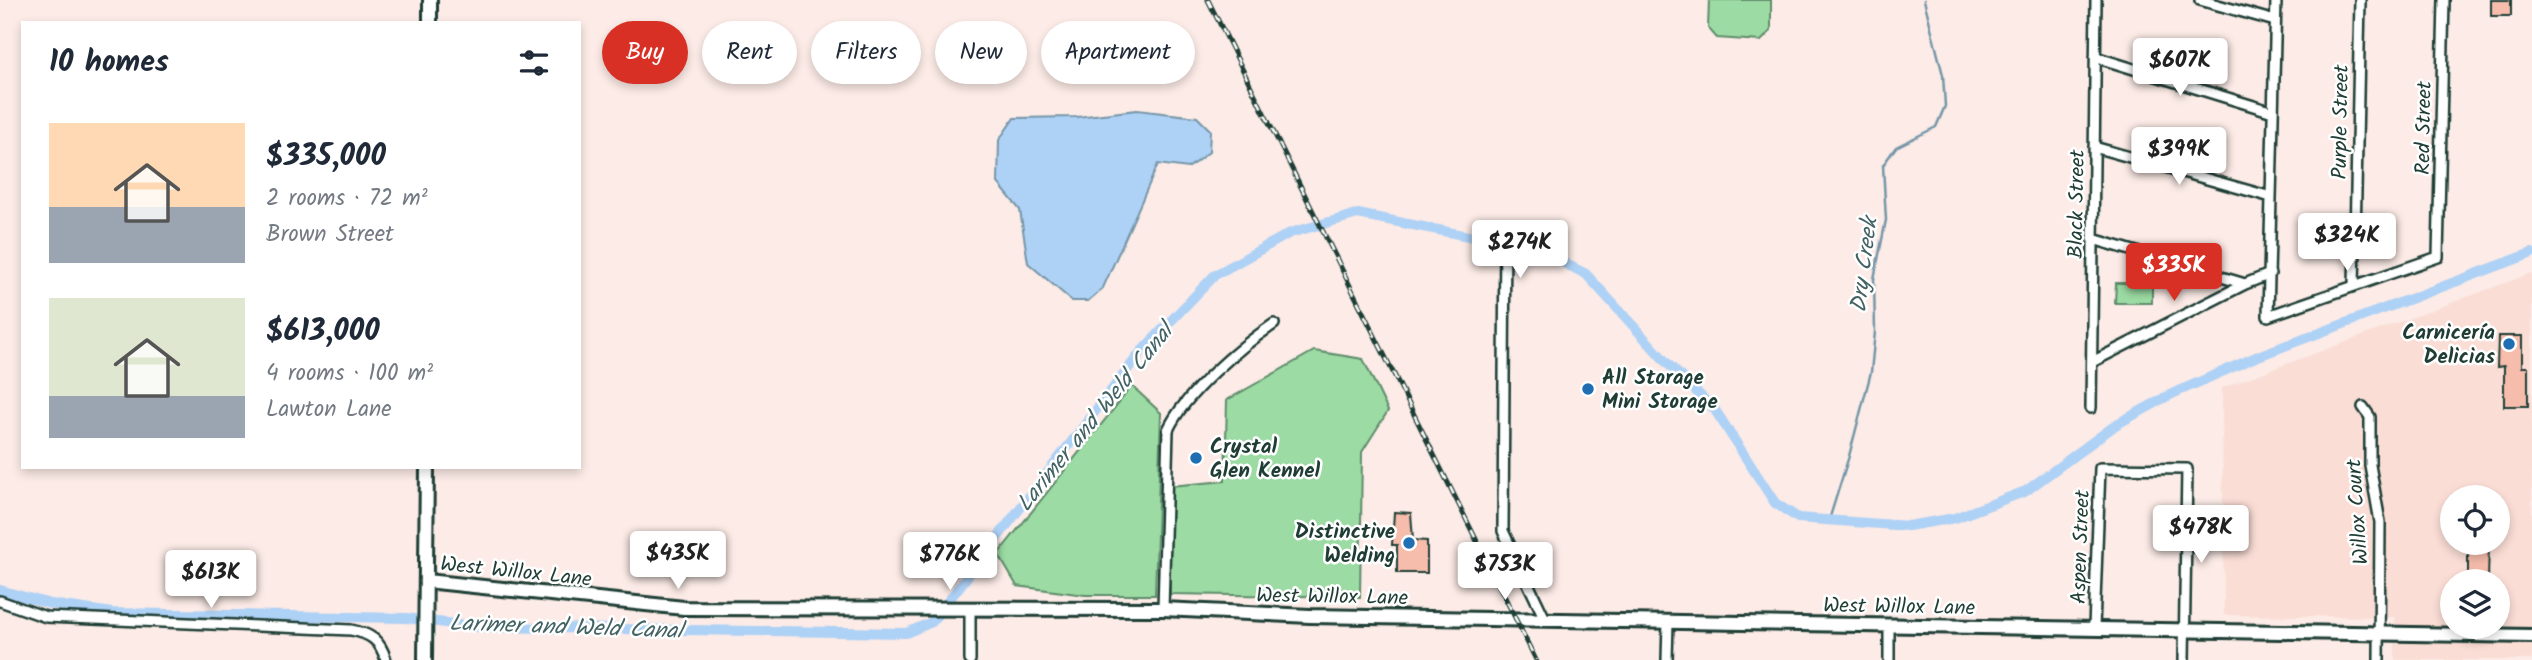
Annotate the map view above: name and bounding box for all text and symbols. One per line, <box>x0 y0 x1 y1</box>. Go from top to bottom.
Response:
chip: Buy <box>602 21 688 84</box>
chip: Rent <box>702 21 797 84</box>
chip: Filters <box>811 21 921 84</box>
chip: New <box>935 21 1027 84</box>
chip: Apartment <box>1041 21 1195 84</box>
pin: $607K <box>2131 38 2229 98</box>
text: 10 homes <box>49 39 169 87</box>
text: $607K <box>2149 43 2211 79</box>
icon: filters <box>515 44 553 82</box>
street label: Purple Street <box>2324 63 2359 180</box>
street label: Red Street <box>2407 80 2442 175</box>
pin: $399K <box>2130 128 2228 187</box>
text: $399K <box>2147 132 2211 168</box>
text: $335,000 <box>266 133 386 181</box>
street label: Black Street <box>2060 148 2095 259</box>
icon: home <box>105 151 189 235</box>
text: 2 rooms · 72 m² <box>266 181 428 217</box>
water label: Dry Creek <box>1841 213 1889 315</box>
pin: $324K <box>2298 214 2396 273</box>
text: Brown Street <box>266 217 394 253</box>
text: $324K <box>2314 218 2380 254</box>
pin: $274K <box>1471 220 1569 280</box>
text: $274K <box>1488 225 1552 261</box>
pin: $335K <box>2125 244 2223 303</box>
text: $335K <box>2142 248 2206 284</box>
text: $613,000 <box>266 308 380 356</box>
water label: Larimer and Weld Canal <box>1008 313 1186 520</box>
place label: Carnicería Delicias <box>2402 317 2495 374</box>
icon: home <box>105 326 189 410</box>
marker: Carnicería Delicias <box>2501 336 2517 352</box>
text: 4 rooms · 100 m² <box>266 356 433 392</box>
place label: All Storage Mini Storage <box>1602 362 1718 419</box>
marker: All Storage Mini Storage <box>1580 381 1596 397</box>
text: Lawton Lane <box>266 392 392 428</box>
place label: Crystal Glen Kennel <box>1210 431 1320 488</box>
marker: Crystal Glen Kennel <box>1188 450 1204 466</box>
street label: Willox Court <box>2338 457 2379 566</box>
map controls <box>2440 485 2510 639</box>
button: locate <box>2440 485 2510 555</box>
street label: Aspen Street <box>2063 489 2100 605</box>
pin: $478K <box>2152 505 2250 565</box>
text: $478K <box>2169 510 2233 546</box>
place label: Distinctive Welding <box>1295 516 1395 573</box>
pin: $435K <box>629 532 727 591</box>
pin: $776K <box>901 532 999 592</box>
marker: Distinctive Welding <box>1401 535 1417 551</box>
text: $435K <box>646 536 710 572</box>
text: $776K <box>919 537 981 573</box>
pin: $753K <box>1456 542 1554 602</box>
text: $753K <box>1474 547 1536 583</box>
street label: West Willox Lane <box>439 548 594 597</box>
pin: $613K <box>162 550 260 610</box>
text: $613K <box>181 555 241 591</box>
button: layers <box>2440 569 2510 639</box>
street label: West Willox Lane <box>1256 580 1409 615</box>
street label: West Willox Lane <box>1823 590 1976 625</box>
water label: Larimer and Weld Canal <box>449 606 688 650</box>

